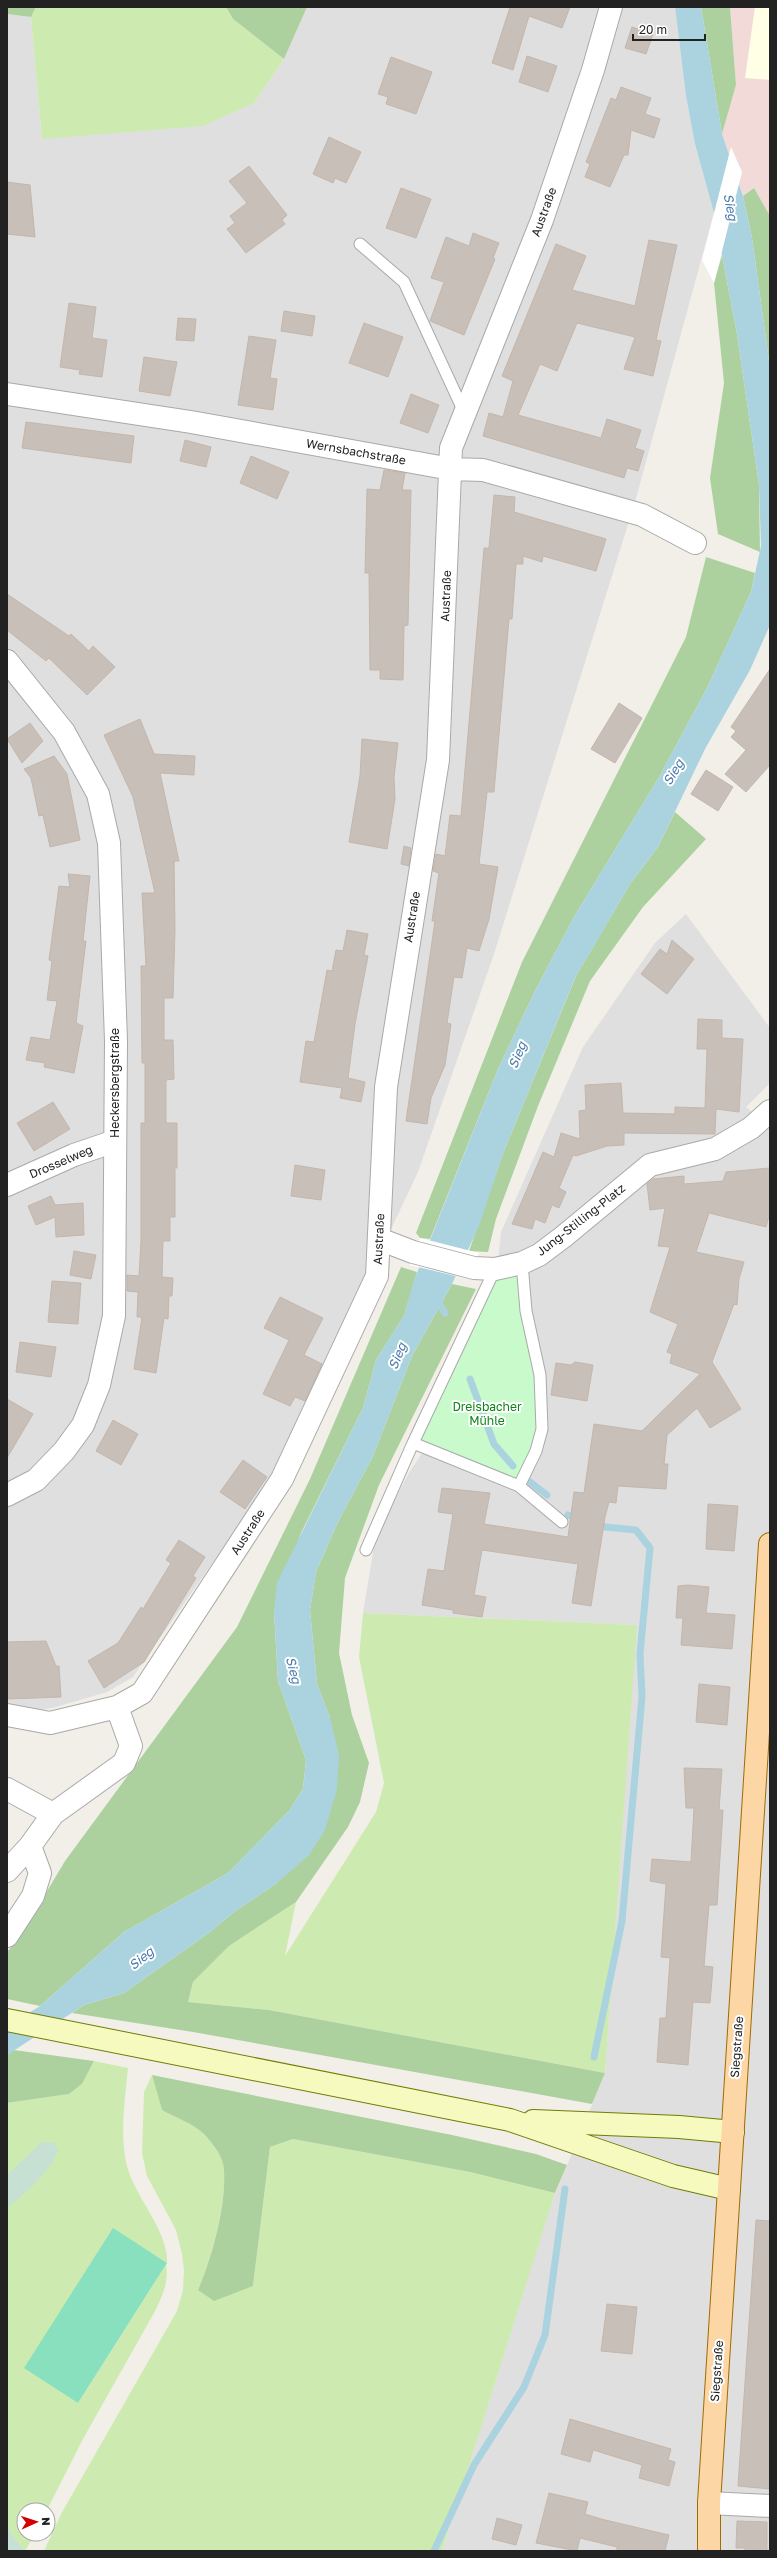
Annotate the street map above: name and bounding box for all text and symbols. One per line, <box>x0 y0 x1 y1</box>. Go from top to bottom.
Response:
scale bar <box>633 16 705 42</box>
text: 20 m <box>639 22 667 37</box>
street label: Austraße <box>528 185 559 239</box>
water label: Sieg <box>721 192 742 223</box>
street label: Wernsbachstraße <box>305 435 407 468</box>
street label: Austraße <box>437 570 454 622</box>
water label: Sieg <box>659 755 687 788</box>
street label: Austraße <box>400 890 423 944</box>
street label: Heckersbergstraße <box>107 1028 122 1138</box>
water label: Sieg <box>504 1038 530 1071</box>
street label: Drosselweg <box>27 1141 95 1182</box>
street label: Jung-Stilling-Platz <box>533 1180 628 1259</box>
street label: Austraße <box>370 1213 387 1265</box>
water label: Sieg <box>384 1339 410 1372</box>
park label: Dreisbacher Mühle <box>452 1399 522 1428</box>
street label: Austraße <box>227 1506 268 1557</box>
water label: Sieg <box>283 1655 305 1686</box>
water label: Sieg <box>125 1943 157 1973</box>
street label: Siegstraße <box>727 2016 746 2078</box>
street label: Siegstraße <box>707 2340 726 2402</box>
north arrow <box>16 2502 56 2542</box>
text: N <box>40 2517 53 2526</box>

